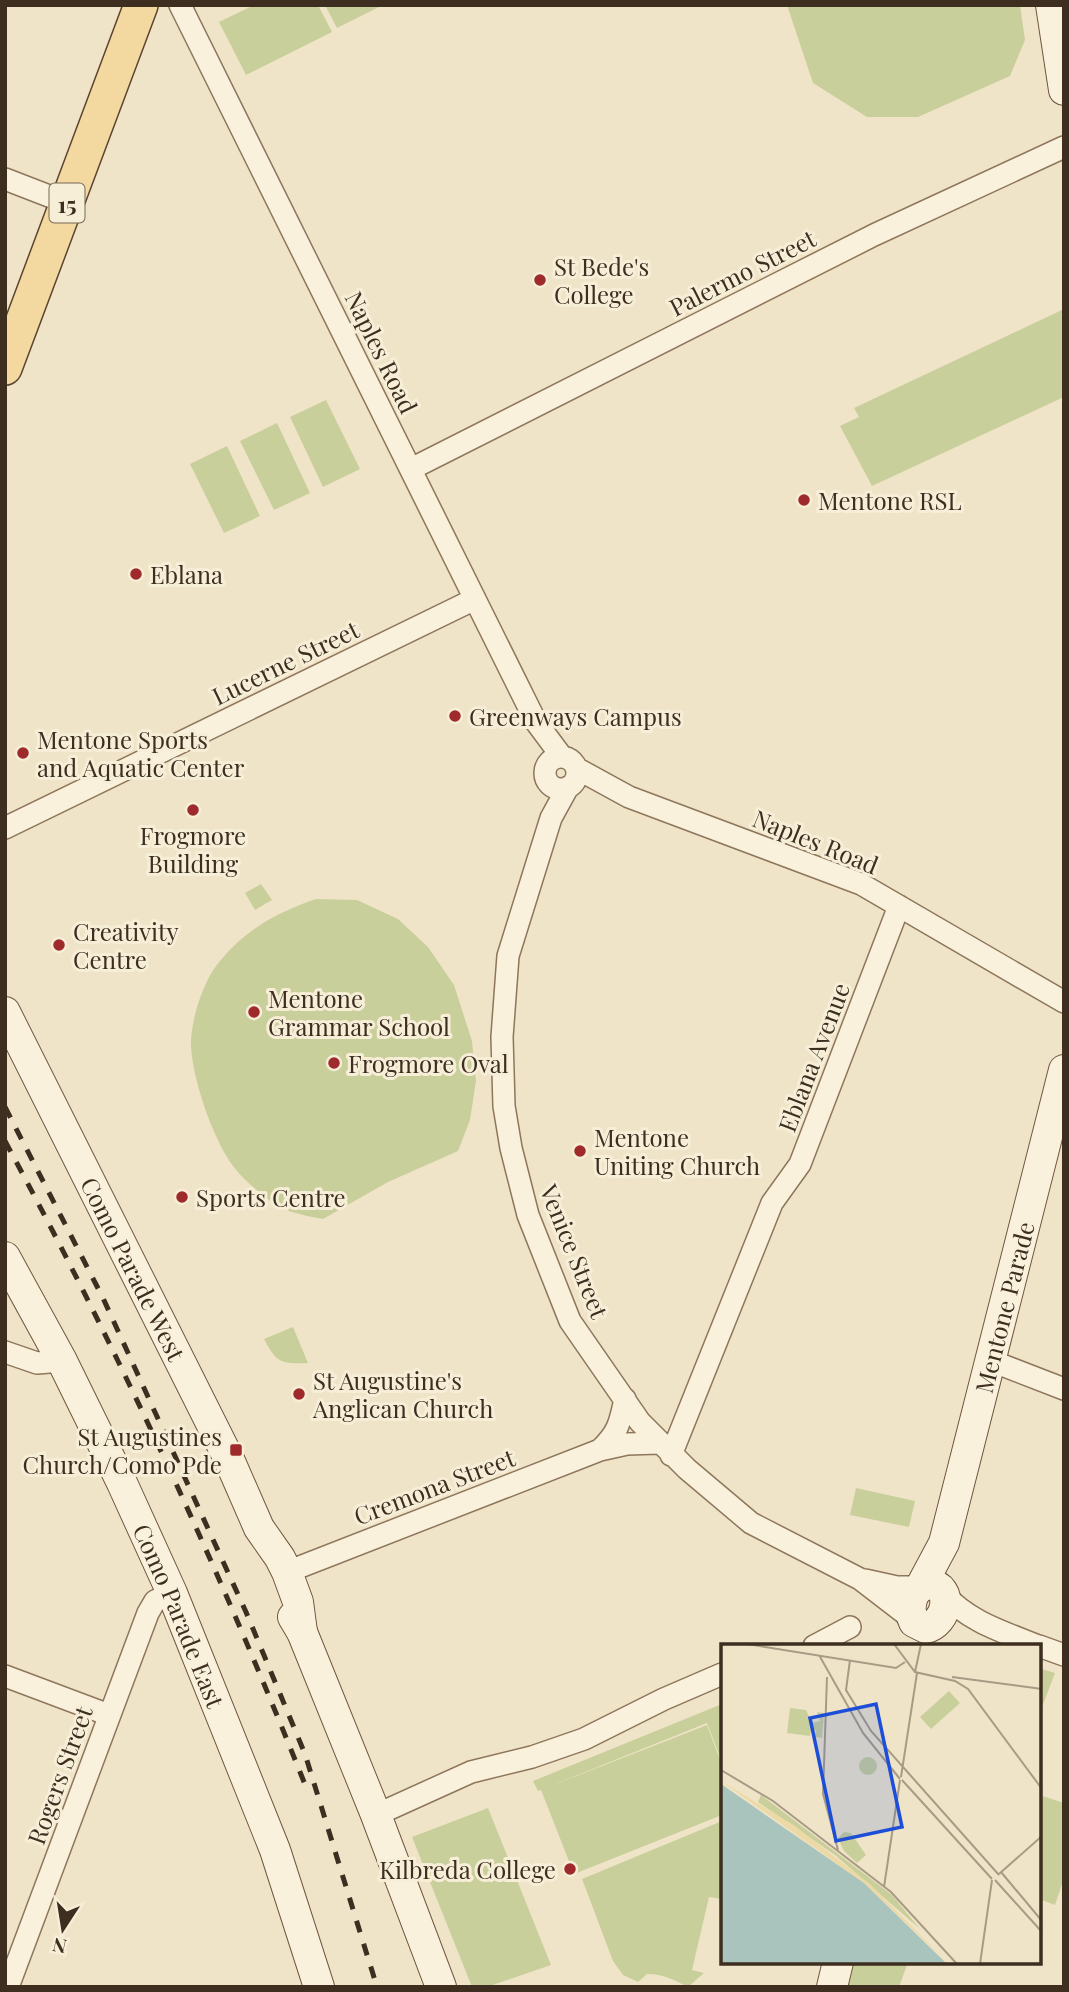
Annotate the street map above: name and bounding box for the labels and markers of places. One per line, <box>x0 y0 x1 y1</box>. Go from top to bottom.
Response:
place label: St Bede's College <box>554 250 649 310</box>
marker: St Bede's College <box>532 272 548 288</box>
place label: Mentone RSL <box>818 484 962 516</box>
marker: Mentone RSL <box>796 492 812 508</box>
place label: Eblana <box>150 558 223 590</box>
marker: Eblana <box>128 566 144 582</box>
place label: Greenways Campus <box>469 700 682 732</box>
marker: Greenways Campus <box>447 708 463 724</box>
place label: Mentone Sports and Aquatic Center <box>37 723 245 783</box>
marker: Mentone Sports and Aquatic Center <box>15 745 31 761</box>
marker: Frogmore Building <box>185 802 201 818</box>
place label: Frogmore Building <box>140 819 246 879</box>
place label: Creativity Centre <box>73 915 179 975</box>
marker: Creativity Centre <box>51 937 67 953</box>
place label: Mentone Grammar School <box>268 982 450 1042</box>
marker: Mentone Grammar School <box>246 1004 262 1020</box>
place label: Frogmore Oval <box>348 1047 509 1079</box>
marker: Frogmore Oval <box>326 1055 342 1071</box>
place label: Mentone Uniting Church <box>594 1121 760 1181</box>
marker: Mentone Uniting Church <box>572 1143 588 1159</box>
place label: Sports Centre <box>196 1181 346 1213</box>
marker: Sports Centre <box>174 1189 190 1205</box>
place label: St Augustine's Anglican Church <box>312 1364 493 1424</box>
marker: St Augustine's Anglican Church <box>291 1386 307 1402</box>
place label: St Augustines Church/Como Pde <box>23 1420 222 1480</box>
marker: St Augustines Church/Como Pde <box>228 1442 244 1458</box>
place label: Kilbreda College <box>379 1853 556 1885</box>
marker: Kilbreda College <box>562 1861 578 1877</box>

